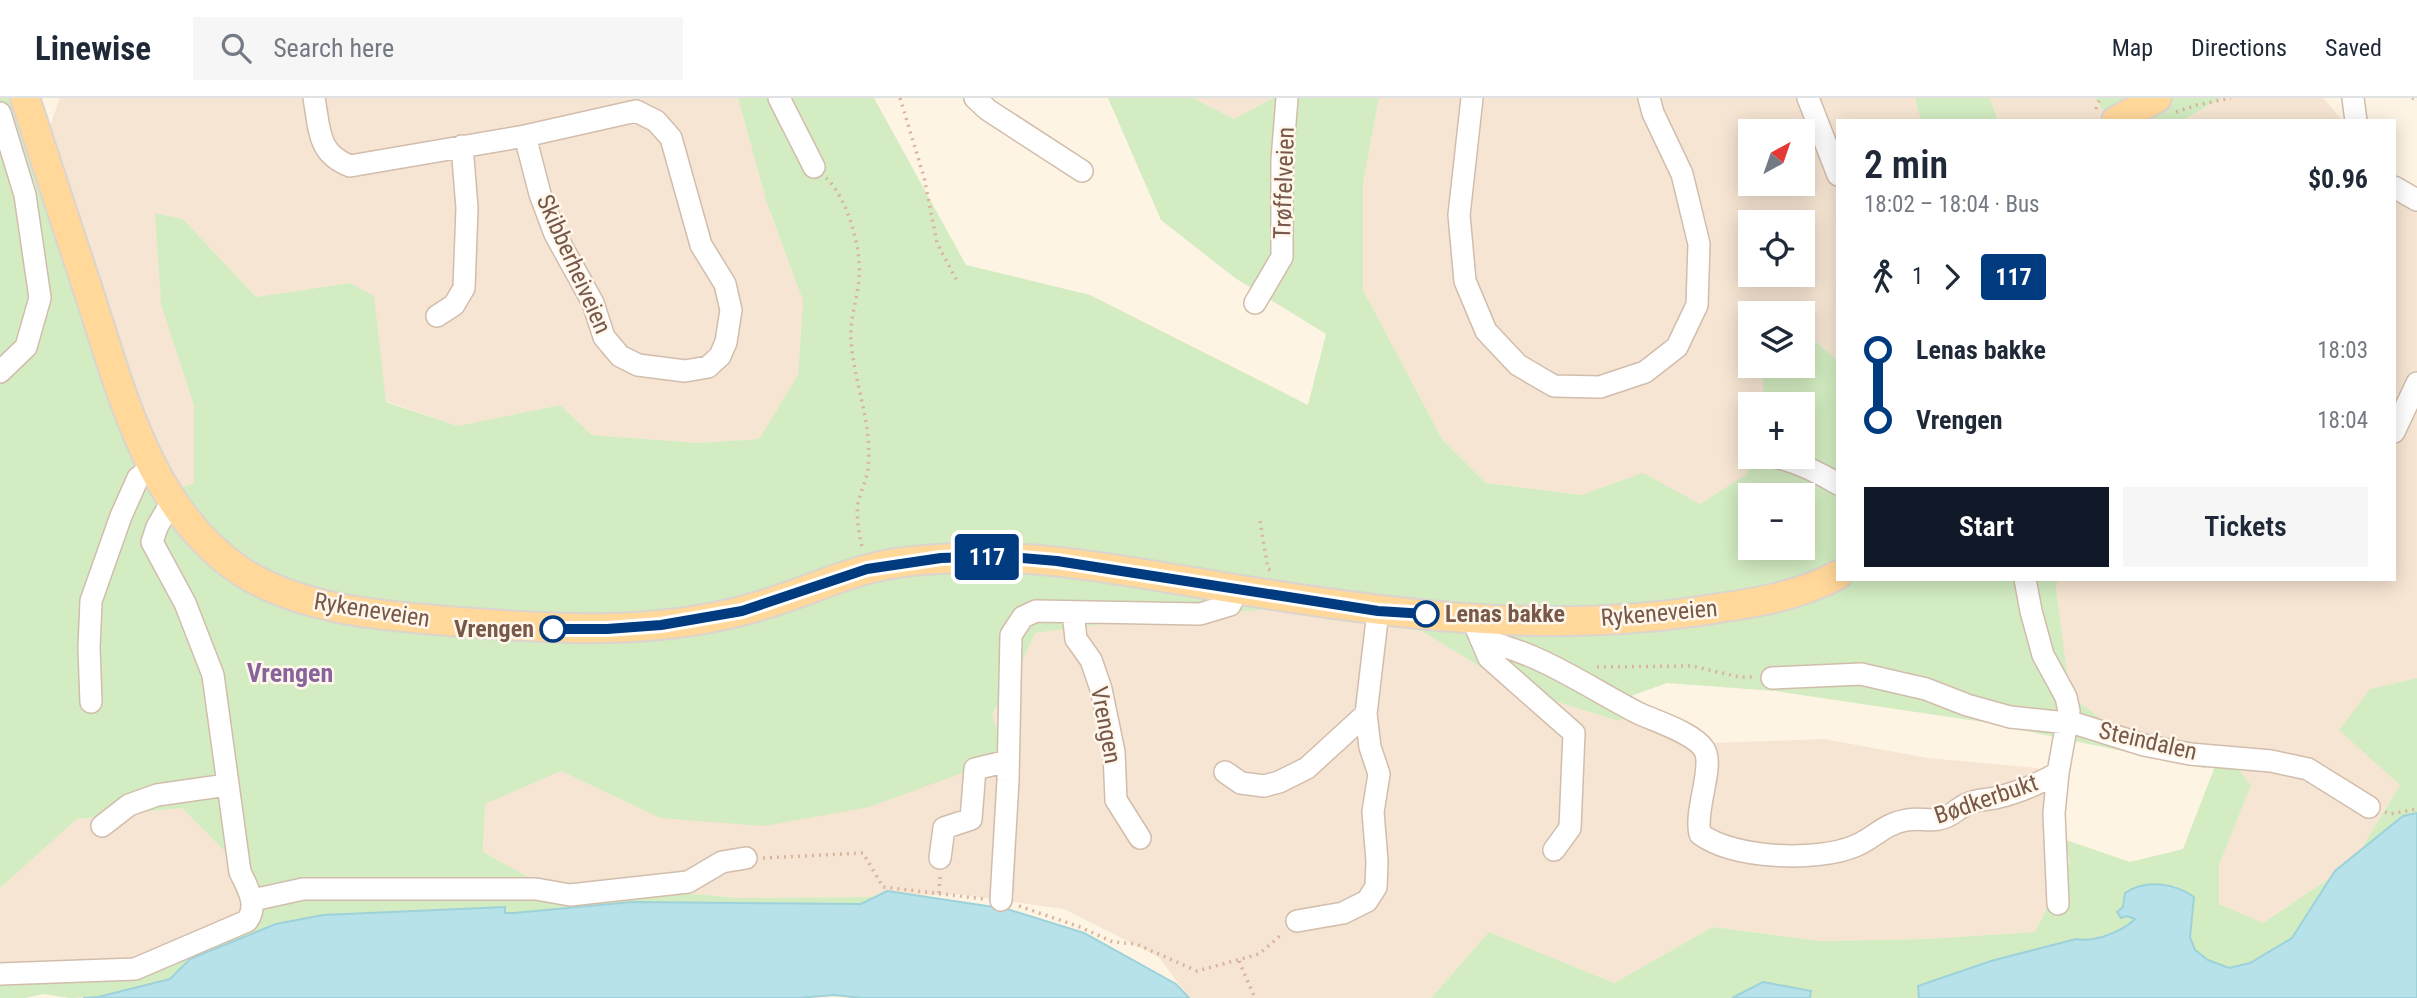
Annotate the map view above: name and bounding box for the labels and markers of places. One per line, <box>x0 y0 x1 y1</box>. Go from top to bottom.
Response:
place label: Lenas bakke <box>1445 600 1565 628</box>
marker: Lenas bakke <box>1413 601 1439 627</box>
place label: Vrengen <box>454 615 534 643</box>
marker: Vrengen <box>540 616 566 642</box>

